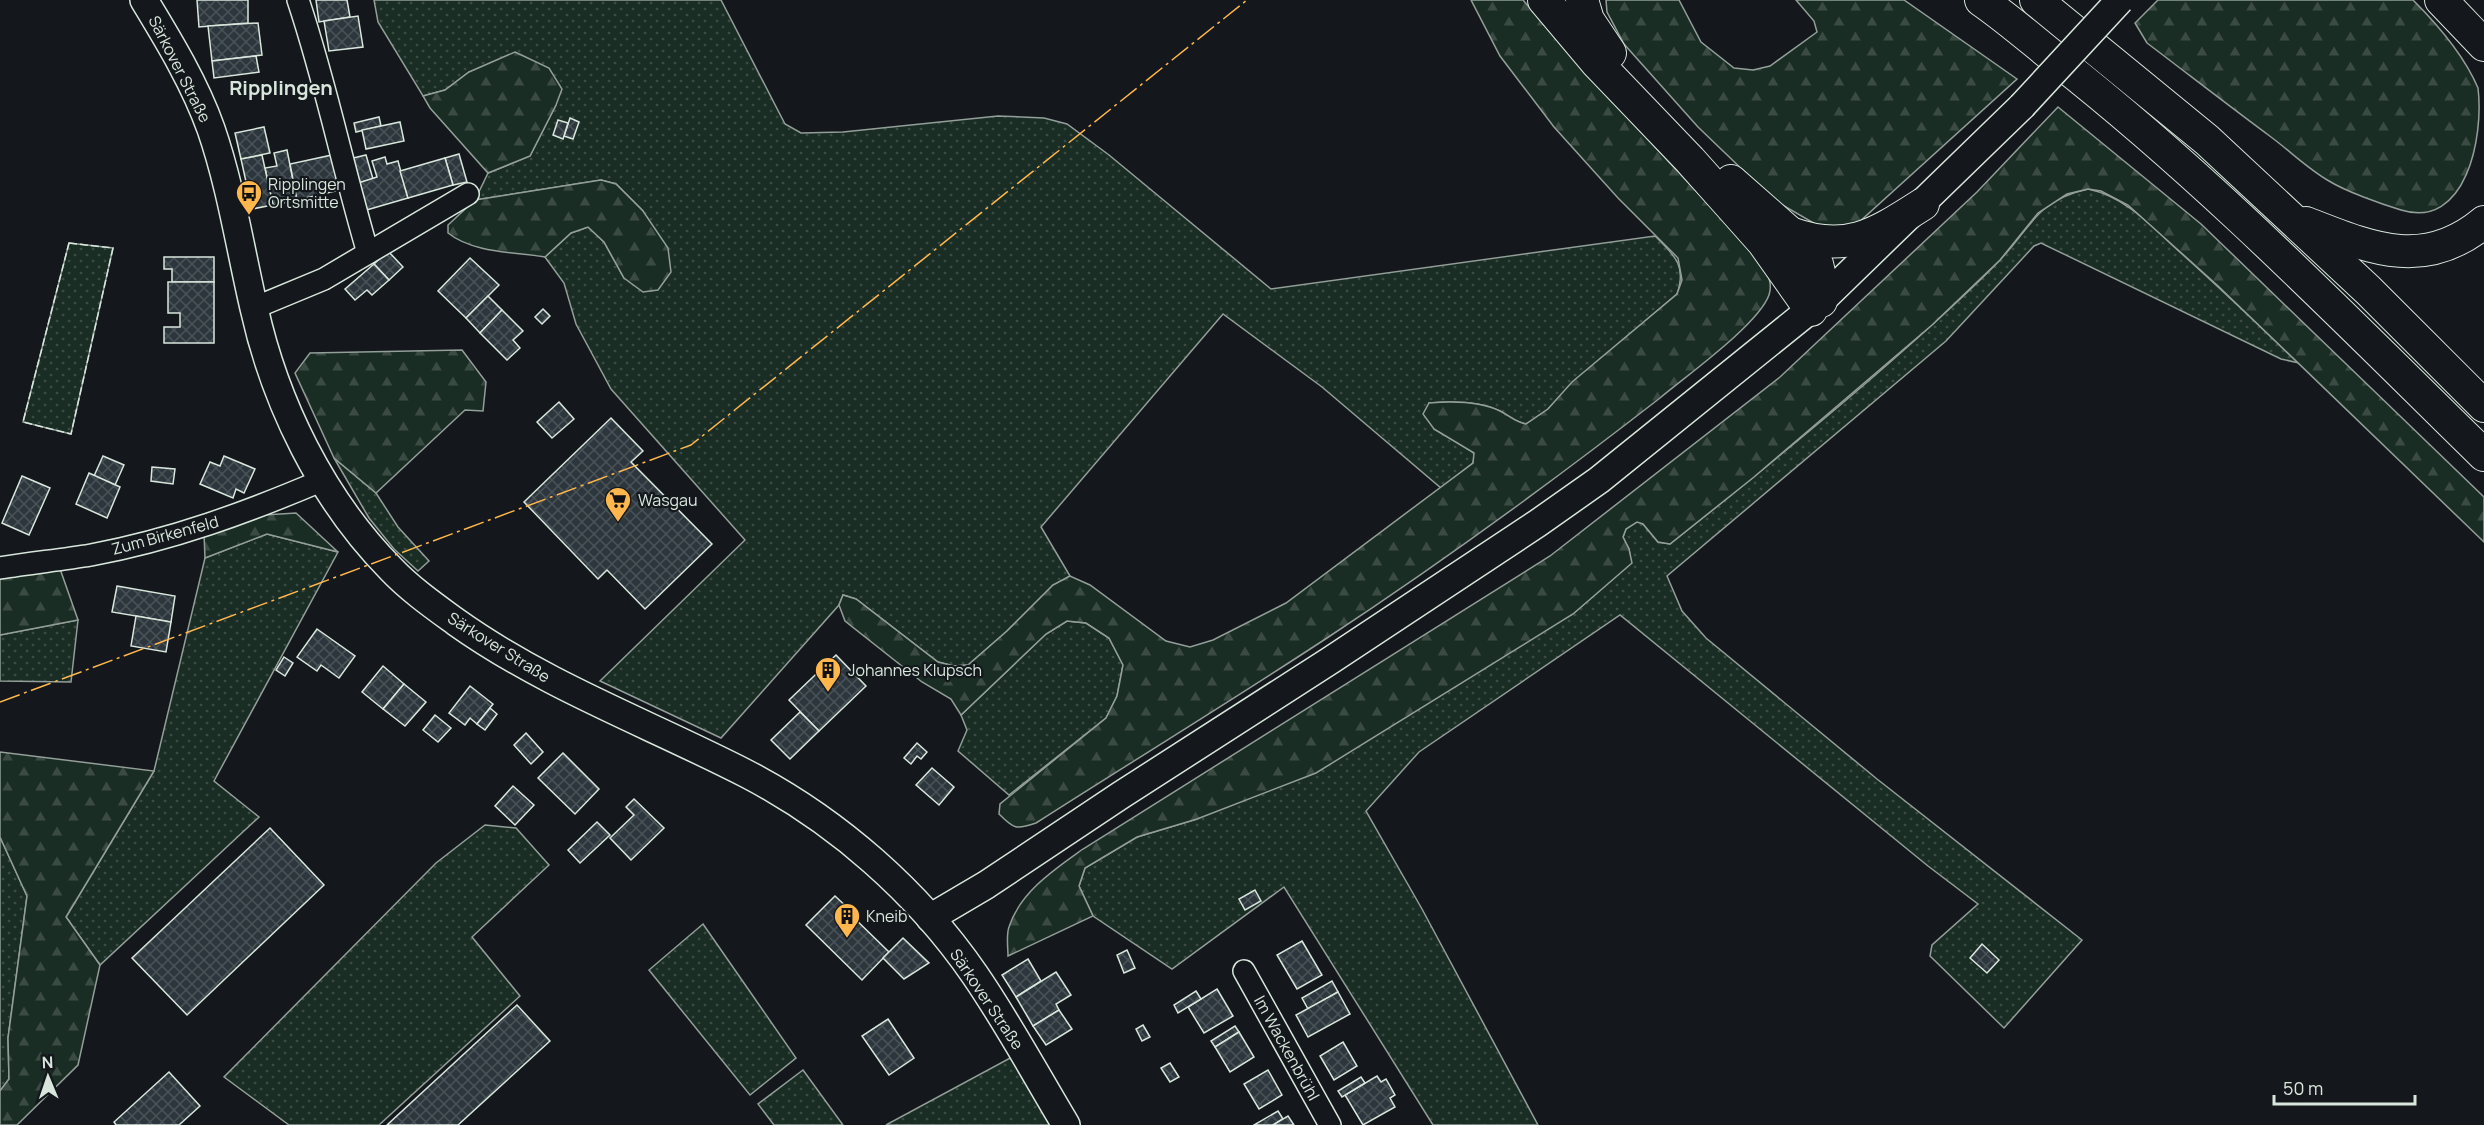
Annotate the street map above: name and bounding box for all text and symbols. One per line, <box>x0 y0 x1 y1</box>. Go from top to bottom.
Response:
street label: Särkover Straße <box>144 12 216 126</box>
district label: Ripplingen <box>229 74 333 101</box>
place label: Ripplingen Ortsmitte <box>268 173 346 213</box>
bus stop icon: Ripplingen Ortsmitte <box>234 178 264 216</box>
supermarket icon: Wasgau <box>603 485 633 523</box>
place label: Wasgau <box>638 489 697 511</box>
street label: Zum Birkenfeld <box>109 510 221 560</box>
street label: Särkover Straße <box>444 607 554 687</box>
building icon: Johannes Klupsch <box>813 655 843 693</box>
place label: Johannes Klupsch <box>848 659 982 681</box>
building icon: Kneib <box>832 901 862 939</box>
place label: Kneib <box>866 905 908 927</box>
street label: Särkover Straße <box>945 944 1029 1054</box>
street label: Im Wackenbrühl <box>1249 992 1325 1104</box>
north arrow <box>18 1047 78 1107</box>
text: N <box>41 1051 54 1073</box>
scale bar <box>2274 1068 2415 1106</box>
text: 50 m <box>2283 1076 2323 1100</box>

